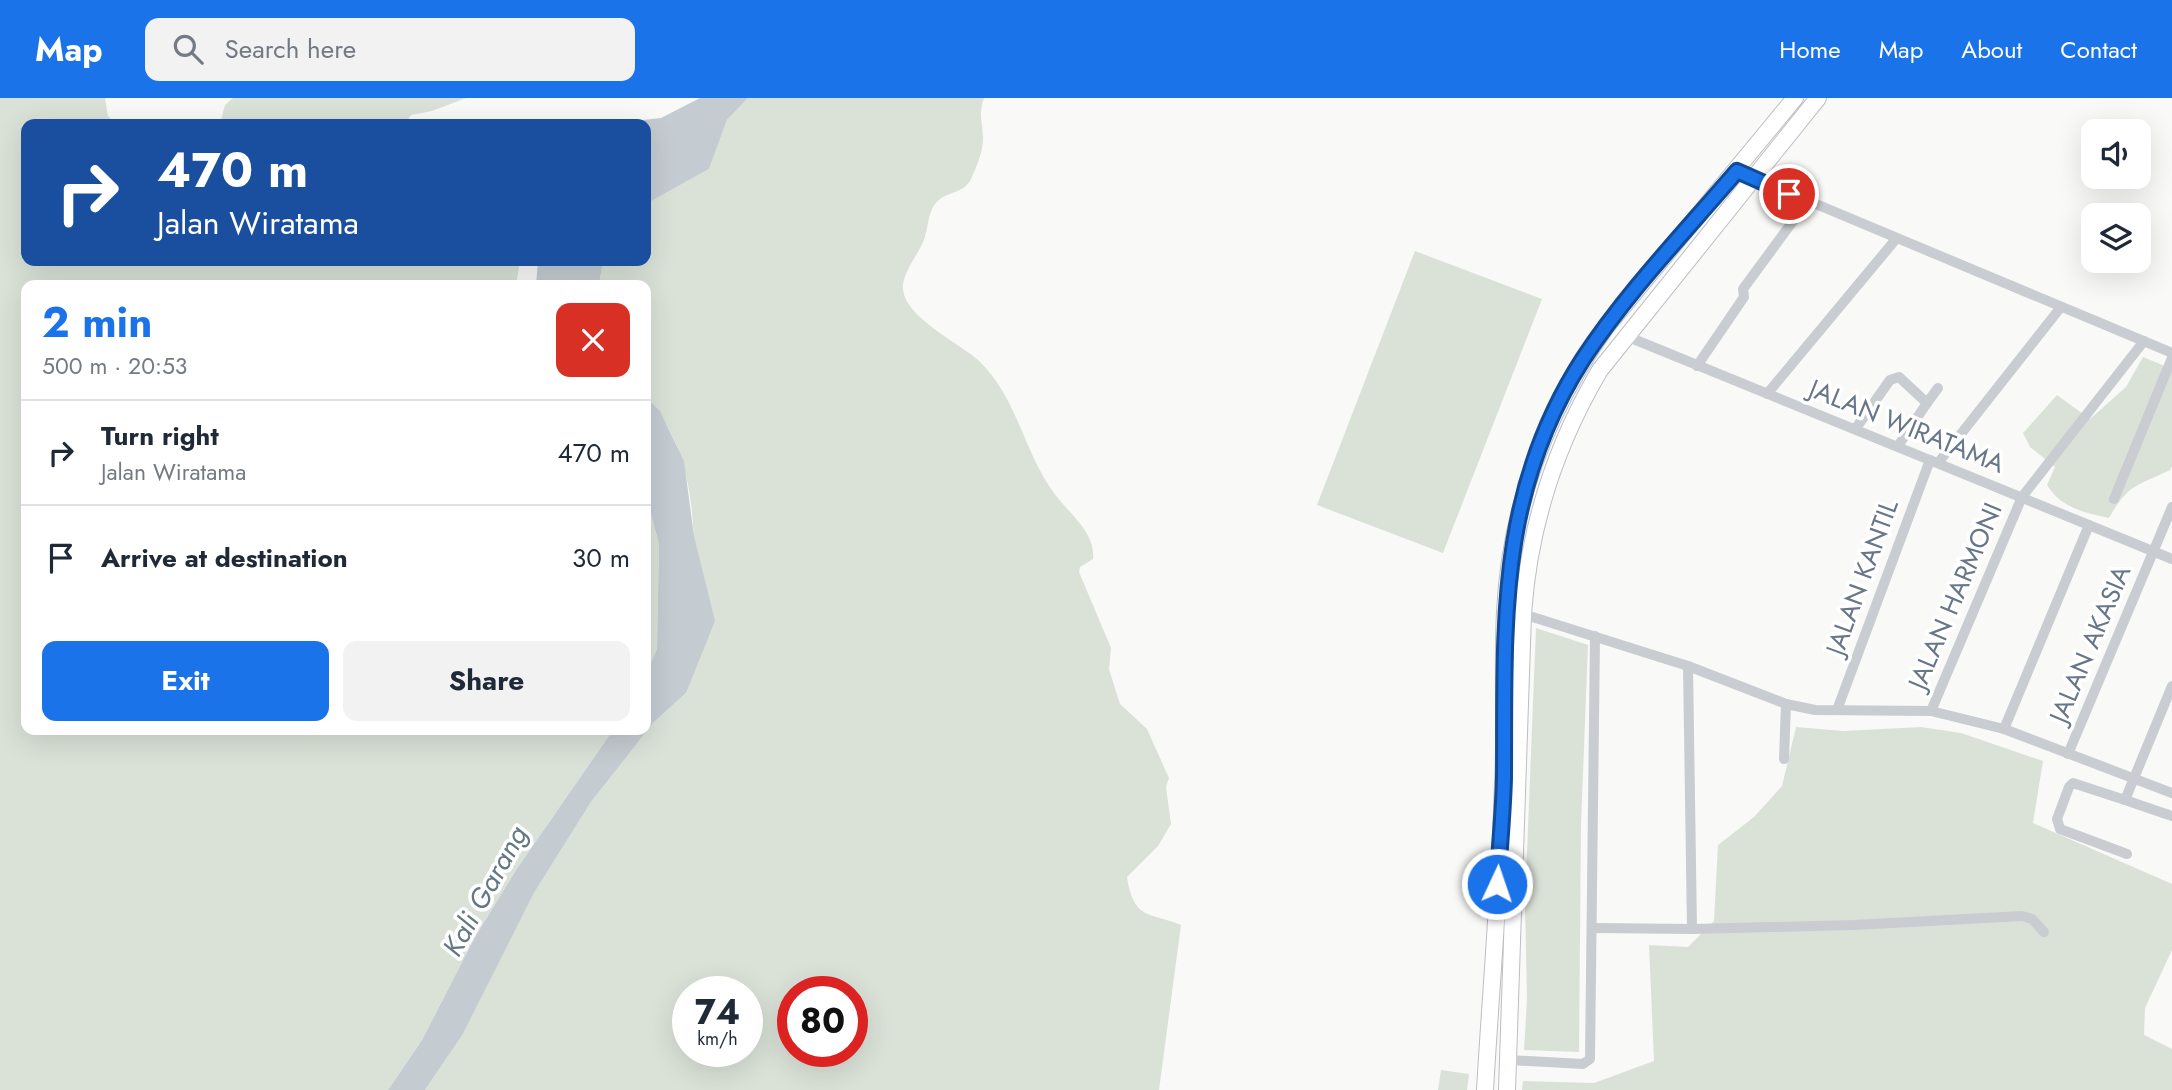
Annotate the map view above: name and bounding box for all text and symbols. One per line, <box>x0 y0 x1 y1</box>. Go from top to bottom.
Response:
search box <box>145 18 635 81</box>
text: Map <box>35 26 103 73</box>
icon: search <box>169 30 207 68</box>
text: Search here <box>225 30 356 68</box>
text: Home <box>1779 32 1841 67</box>
text: Map <box>1879 32 1923 67</box>
text: About <box>1961 32 2022 67</box>
text: Contact <box>2060 32 2137 67</box>
map controls <box>2081 119 2151 273</box>
button: sound <box>2081 119 2151 189</box>
text: 470 m <box>157 135 308 205</box>
icon: right <box>42 147 133 238</box>
pin <box>1759 164 1819 224</box>
icon: arrive <box>1770 175 1808 213</box>
text: Jalan Wiratama <box>157 200 359 246</box>
button: layers <box>2081 203 2151 273</box>
text: 2 min <box>42 292 152 353</box>
button: close <box>556 303 630 377</box>
text: 500 m · 20:53 <box>42 349 187 383</box>
street label: JALAN WIRATAMA <box>1801 368 2011 483</box>
text: Turn right <box>101 417 219 455</box>
icon: right <box>42 434 80 472</box>
text: 470 m <box>558 434 630 472</box>
text: Jalan Wiratama <box>101 455 246 489</box>
street label: JALAN KANTIL <box>1815 494 1908 663</box>
street label: JALAN HARMONI <box>1897 497 2011 698</box>
icon: arrive <box>42 539 80 577</box>
text: Arrive at destination <box>101 539 348 577</box>
text: 30 m <box>572 539 630 577</box>
street label: JALAN AKASIA <box>2039 559 2141 731</box>
button: Exit <box>42 641 329 721</box>
button: Share <box>343 641 630 721</box>
water label: Kali Garang <box>432 818 538 964</box>
position arrow <box>1460 847 1534 921</box>
speed limit sign: 80 <box>777 976 868 1067</box>
text: 74 <box>695 987 740 1037</box>
text: km/h <box>697 1026 738 1052</box>

